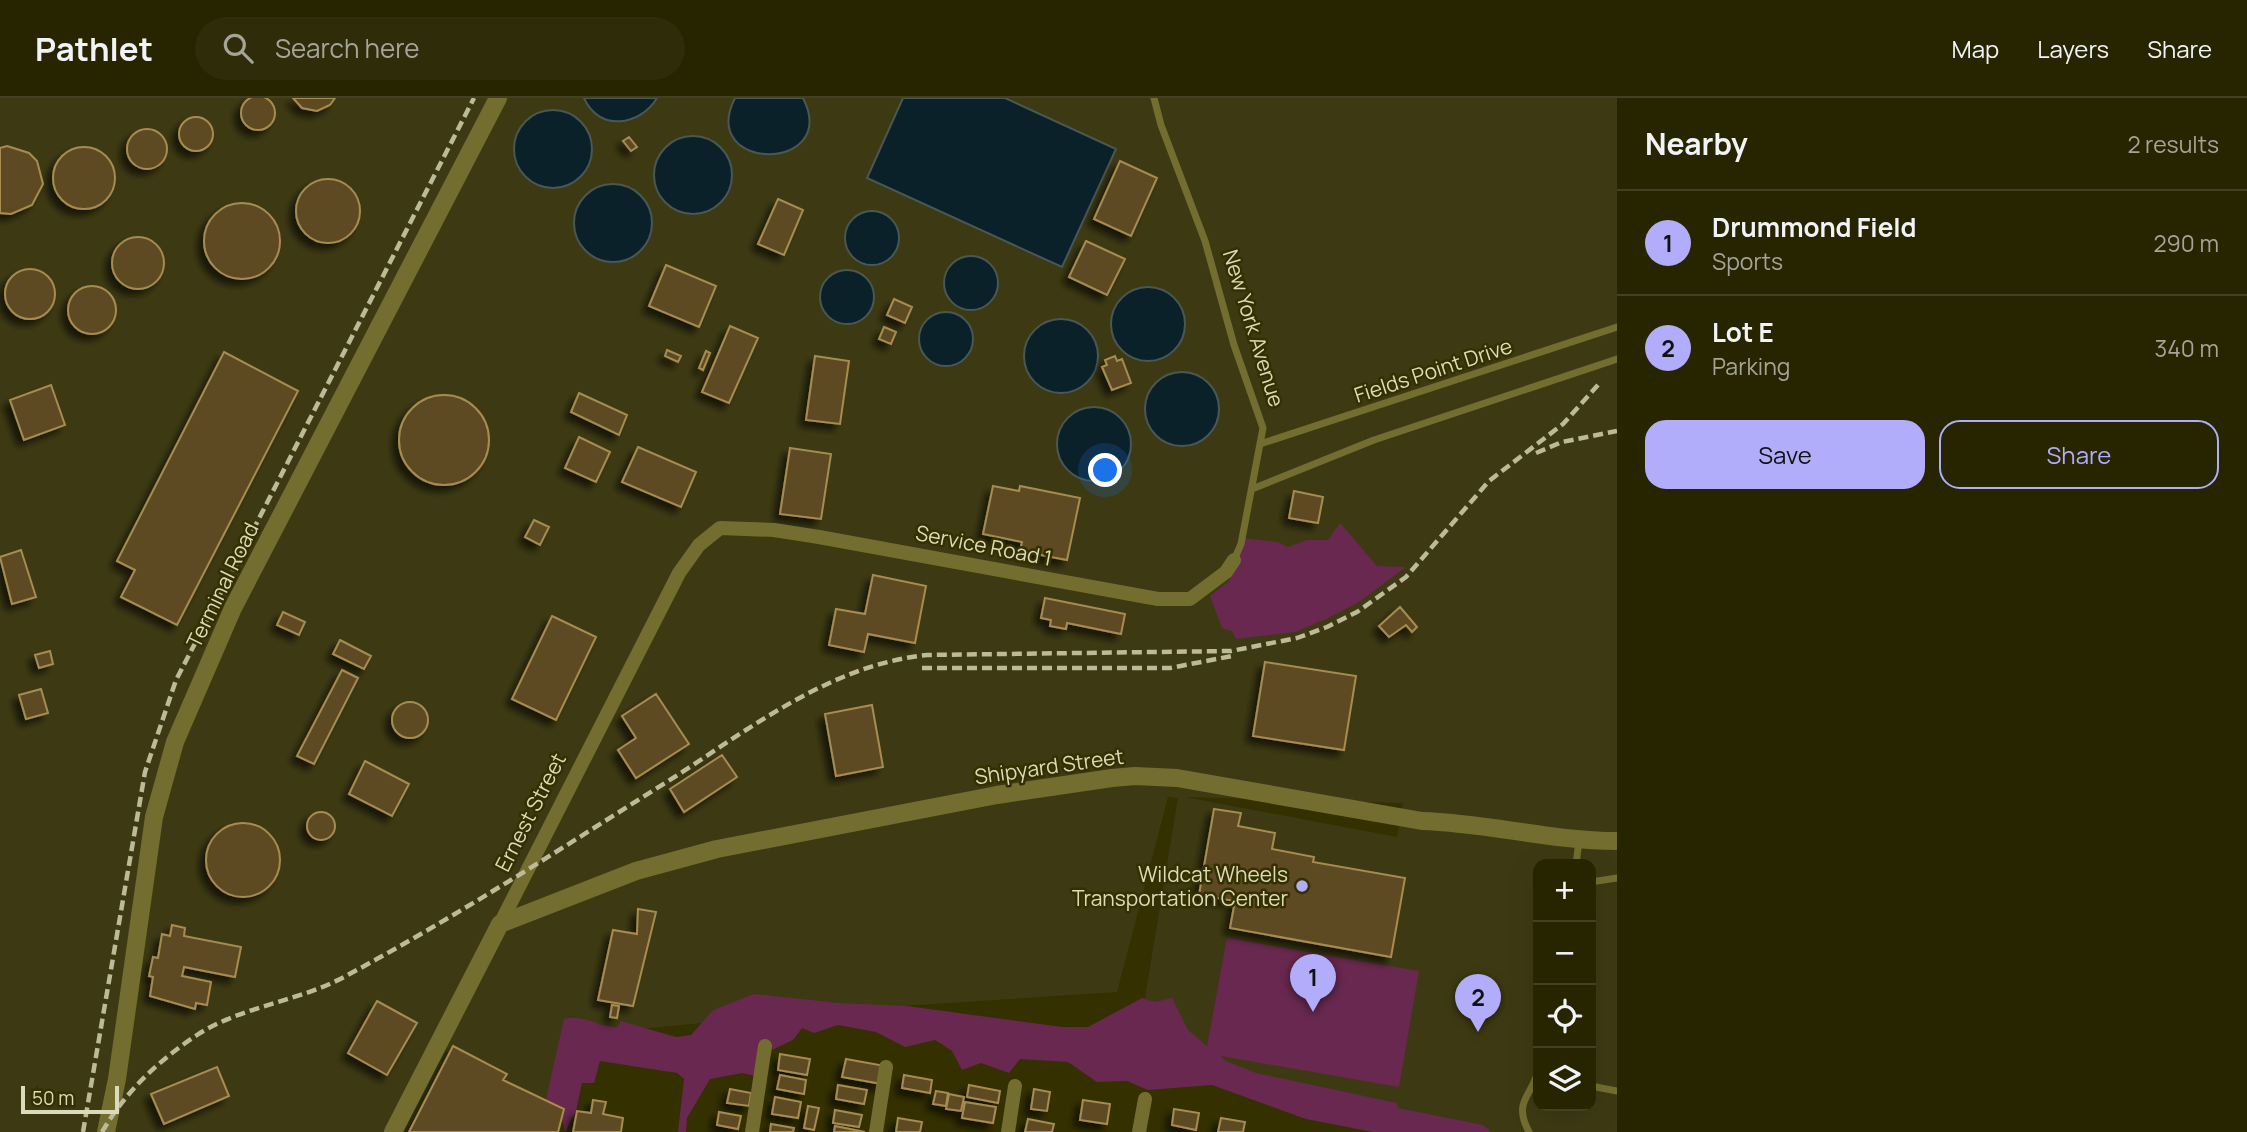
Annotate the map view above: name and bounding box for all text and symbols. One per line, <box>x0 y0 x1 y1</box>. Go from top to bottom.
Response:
search box <box>195 17 685 80</box>
text: Pathlet <box>35 26 153 71</box>
icon: search <box>219 29 257 67</box>
text: Search here <box>275 30 420 66</box>
text: Map <box>1952 32 1999 65</box>
text: Layers <box>2037 32 2109 65</box>
text: Share <box>2147 32 2212 65</box>
text: Nearby <box>1645 123 1748 164</box>
text: 2 results <box>2127 128 2219 160</box>
text: Drummond Field <box>1712 209 1917 245</box>
text: 1 <box>1663 227 1673 259</box>
text: 290 m <box>2153 227 2219 259</box>
text: Sports <box>1712 245 1783 277</box>
street label: New York Avenue <box>1217 246 1291 410</box>
text: Lot E <box>1712 314 1774 350</box>
street label: Fields Point Drive <box>1350 331 1516 409</box>
text: 2 <box>1661 332 1675 364</box>
text: 340 m <box>2155 332 2219 364</box>
text: Parking <box>1712 350 1790 382</box>
button: Save <box>1645 420 1925 489</box>
button: Share <box>1939 420 2219 489</box>
your location <box>1088 453 1122 487</box>
street label: Terminal Road <box>180 518 264 652</box>
street label: Service Road 1 <box>913 518 1055 572</box>
street label: Shipyard Street <box>973 742 1125 790</box>
street label: Ernest Street <box>488 748 572 876</box>
map controls <box>1533 859 1596 1111</box>
button: + <box>1533 859 1596 922</box>
place label: Wildcat Wheels Transportation Center <box>1072 860 1288 912</box>
marker: Wildcat Wheels Transportation Center <box>1294 878 1310 894</box>
button: − <box>1533 922 1596 985</box>
pin: 1 <box>1290 954 1336 1012</box>
pin: 2 <box>1455 974 1501 1032</box>
button: locate <box>1533 985 1596 1048</box>
button: layers <box>1533 1048 1596 1111</box>
scale bar <box>21 1083 119 1115</box>
text: 50 m <box>32 1085 74 1111</box>

